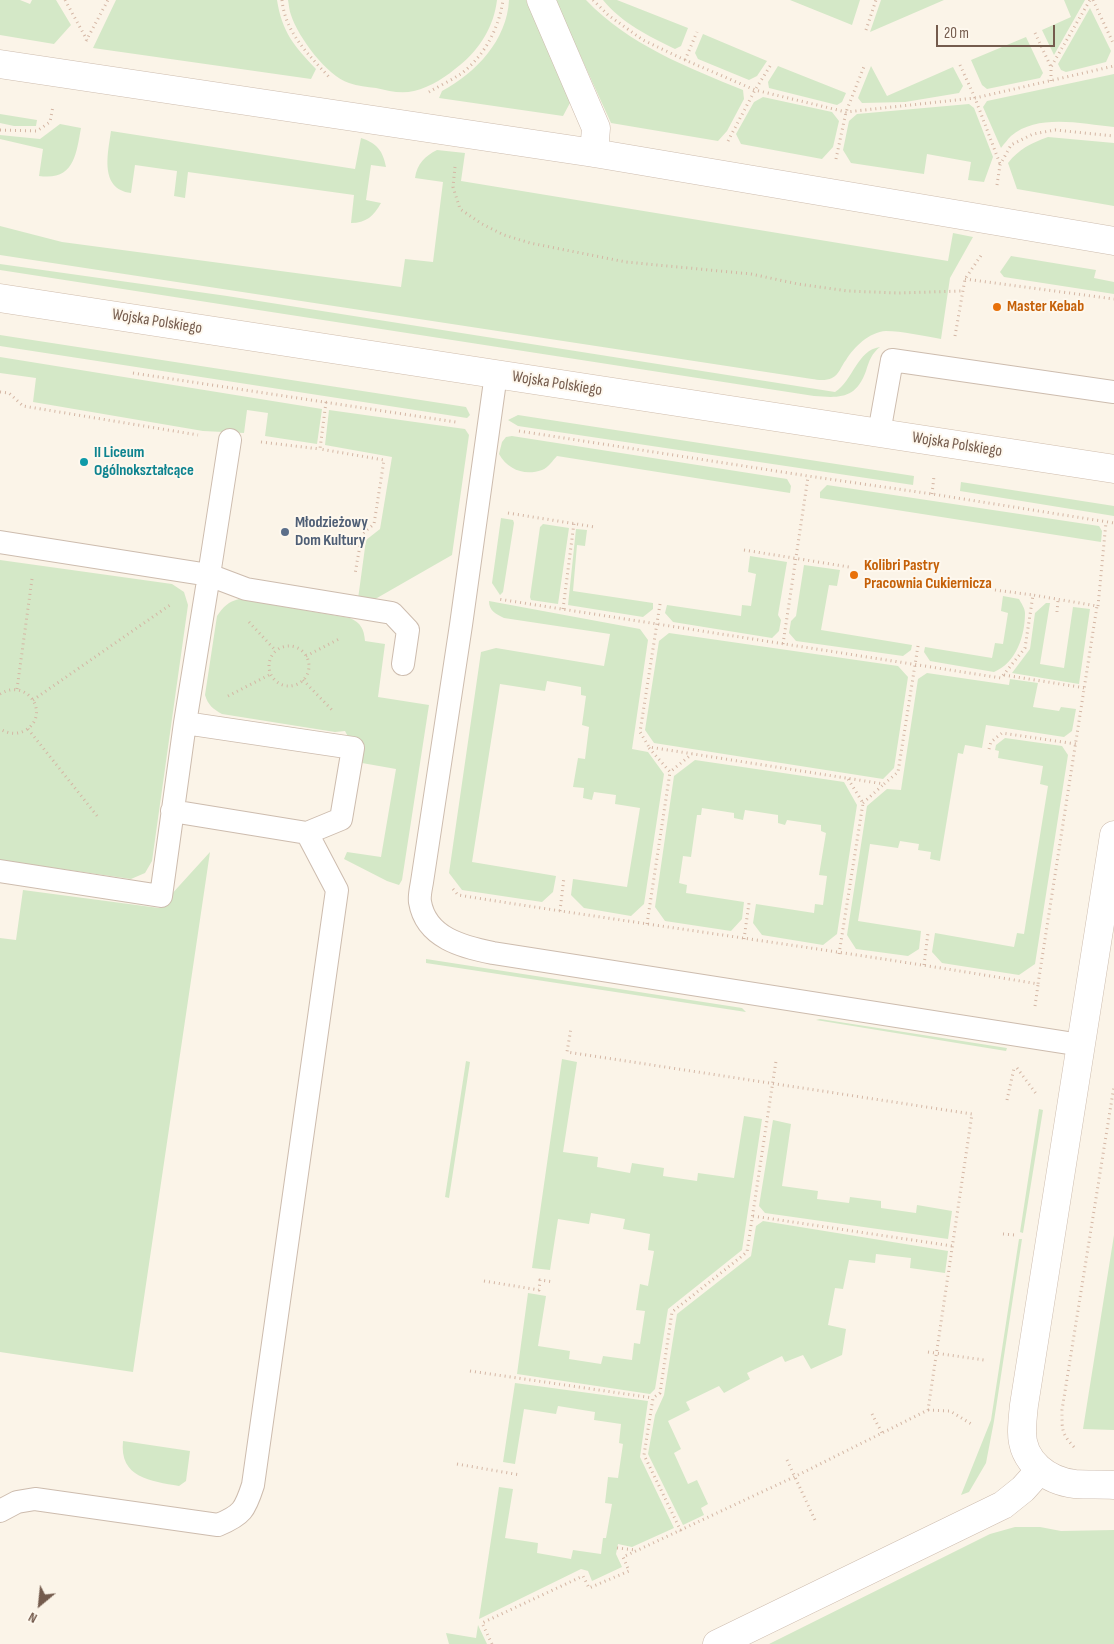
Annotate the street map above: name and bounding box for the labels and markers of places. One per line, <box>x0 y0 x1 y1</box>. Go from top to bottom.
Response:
place label: Master Kebab <box>1007 297 1084 317</box>
marker: Master Kebab <box>991 301 1003 313</box>
place label: II Liceum Ogólnokształcące <box>94 443 194 481</box>
marker: II Liceum Ogólnokształcące <box>78 456 90 468</box>
place label: Młodzieżowy Dom Kultury <box>295 513 368 551</box>
marker: Młodzieżowy Dom Kultury <box>279 526 291 538</box>
place label: Kolibri Pastry Pracownia Cukiernicza <box>864 556 992 594</box>
marker: Kolibri Pastry Pracownia Cukiernicza <box>848 569 860 581</box>

